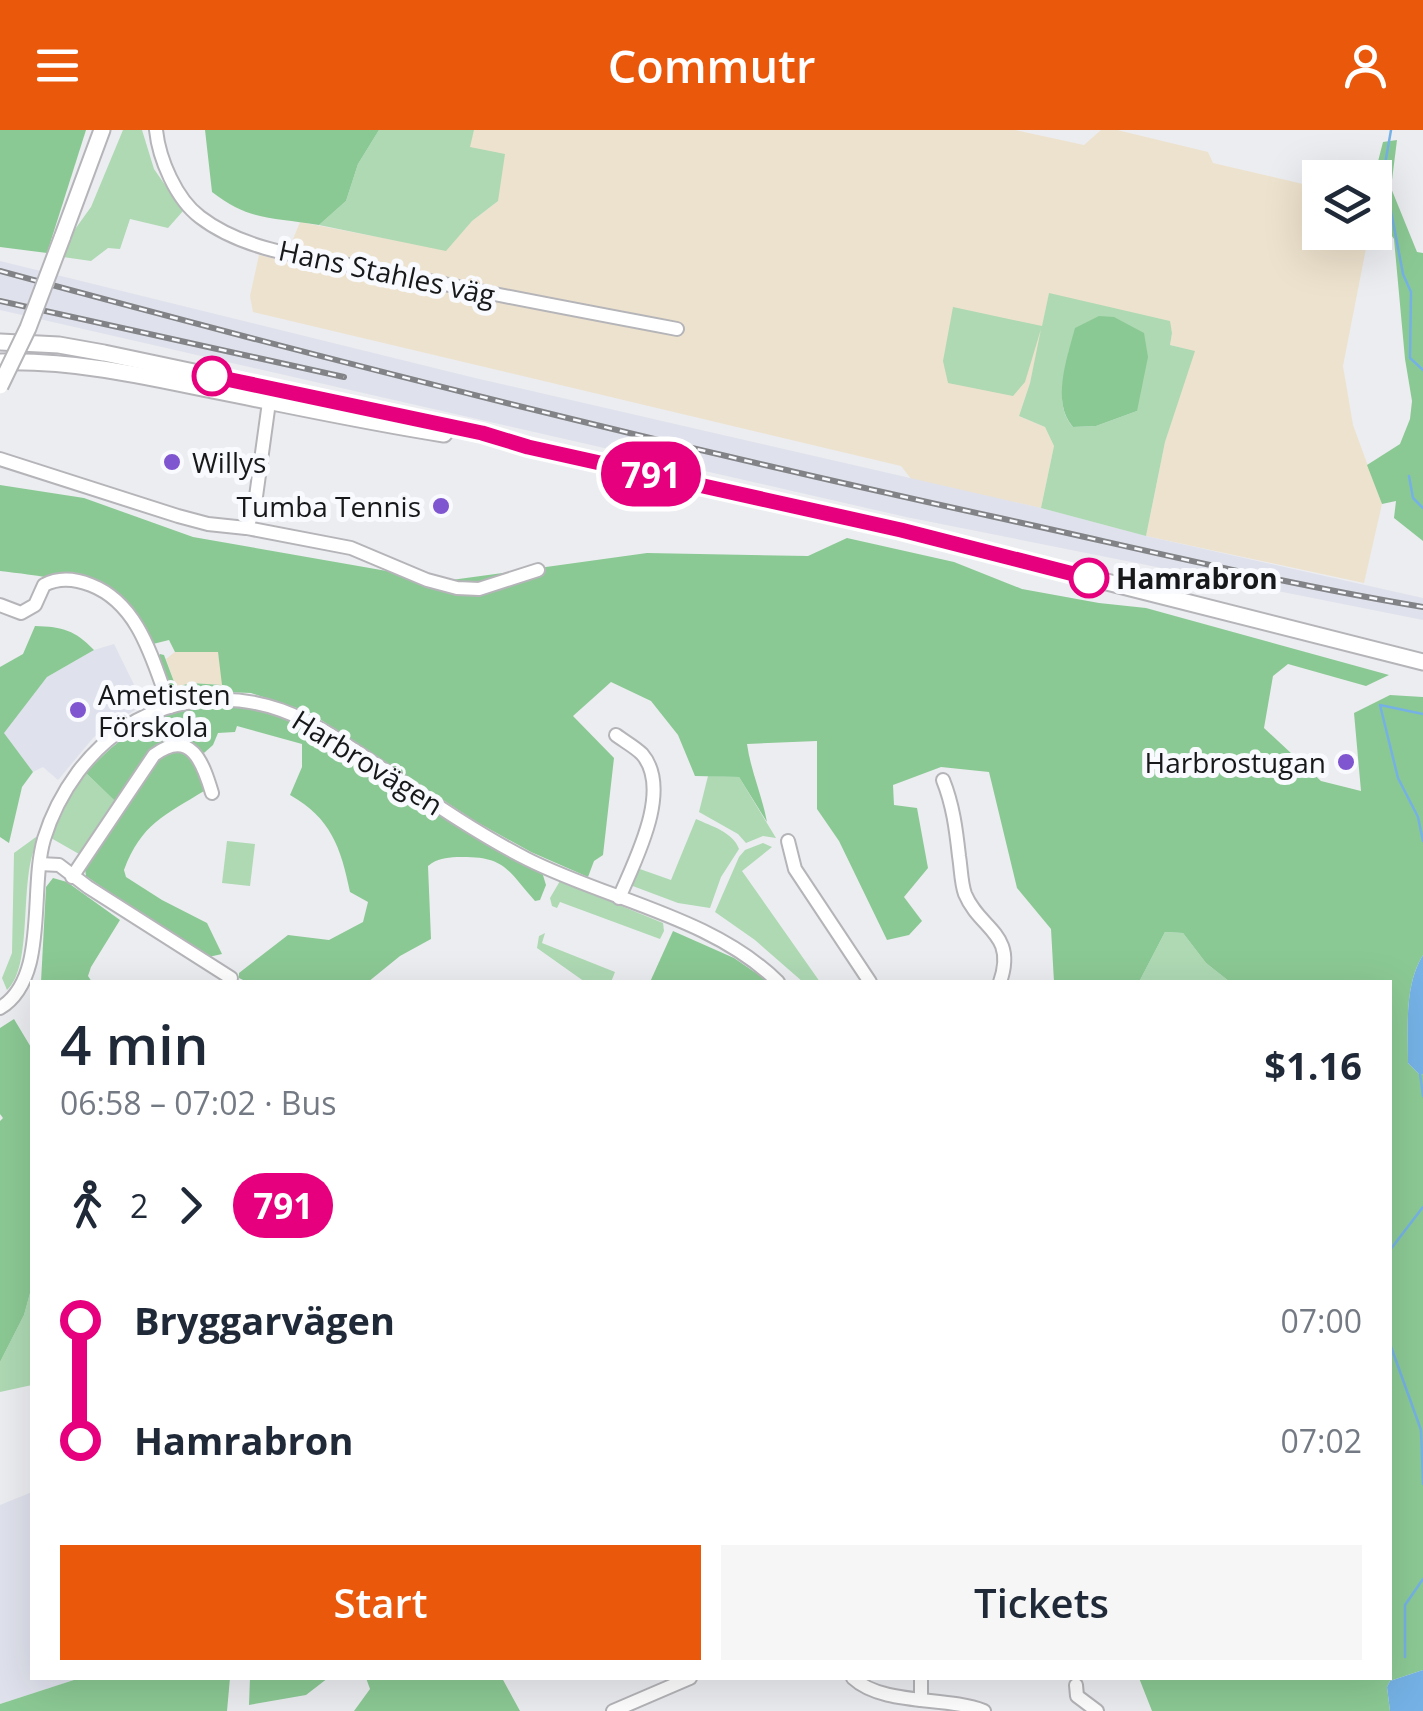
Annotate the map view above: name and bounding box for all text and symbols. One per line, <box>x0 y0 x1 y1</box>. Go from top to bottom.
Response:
text: Commutr <box>608 35 815 96</box>
icon: menu <box>30 38 85 93</box>
icon: person <box>1338 38 1393 93</box>
map controls <box>1302 160 1392 250</box>
button: layers <box>1302 160 1392 250</box>
street label: Hans Stahles väg <box>275 231 499 313</box>
unlabelled marker <box>193 357 231 395</box>
line badge: 791 <box>594 442 708 506</box>
place label: Willys <box>192 443 266 481</box>
marker: Willys <box>161 451 183 473</box>
text: 791 <box>621 451 681 498</box>
place label: Tumba Tennis <box>237 487 421 525</box>
marker: Tumba Tennis <box>430 495 452 517</box>
marker: Hamrabron <box>1070 559 1108 597</box>
place label: Hamrabron <box>1116 559 1278 597</box>
place label: Ametisten Förskola <box>98 675 231 745</box>
marker: Ametisten Förskola <box>67 699 89 721</box>
street label: Harbrovägen <box>286 701 450 823</box>
place label: Harbrostugan <box>1145 743 1326 781</box>
marker: Harbrostugan <box>1335 751 1357 773</box>
text: 4 min <box>60 1006 208 1081</box>
text: $1.16 <box>1264 1039 1362 1091</box>
text: 06:58 – 07:02 · Bus <box>60 1081 336 1124</box>
icon: walk <box>60 1178 115 1233</box>
icon: forward <box>163 1178 218 1233</box>
text: 791 <box>253 1182 313 1229</box>
text: 2 <box>130 1184 148 1227</box>
text: Bryggarvägen <box>134 1294 395 1346</box>
text: 07:00 <box>1280 1299 1362 1342</box>
text: Hamrabron <box>134 1414 353 1466</box>
text: 07:02 <box>1280 1419 1362 1462</box>
button: Start <box>60 1545 701 1660</box>
button: Tickets <box>721 1545 1362 1660</box>

